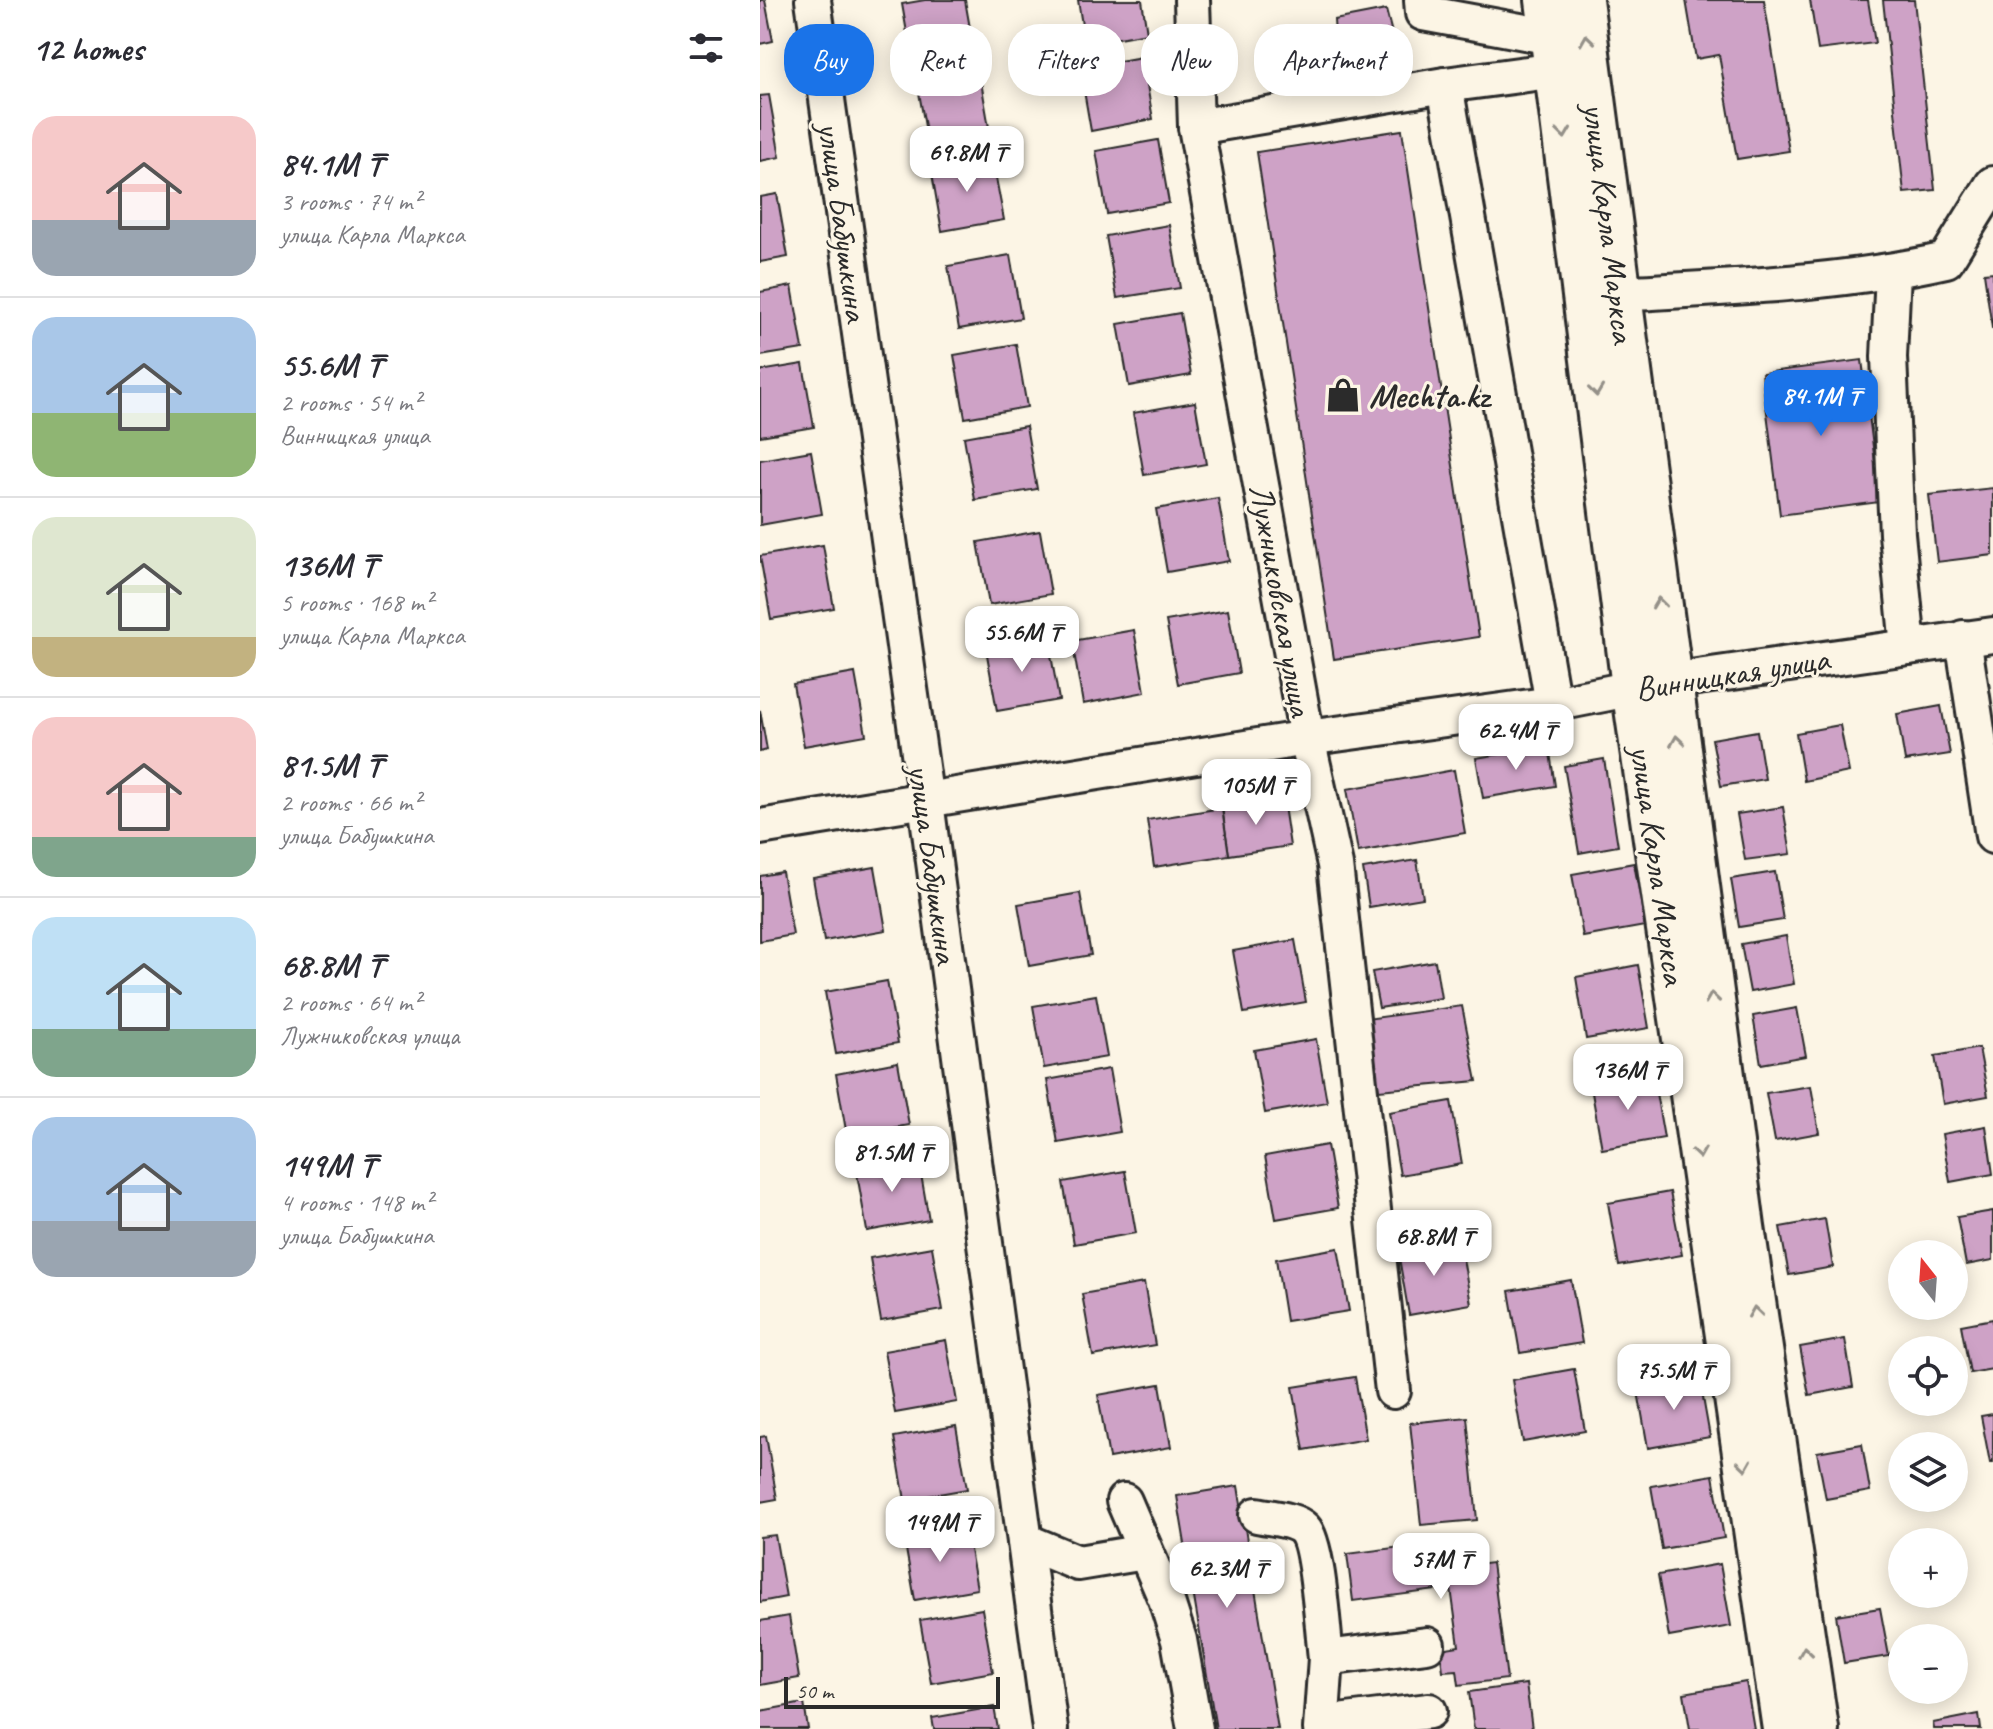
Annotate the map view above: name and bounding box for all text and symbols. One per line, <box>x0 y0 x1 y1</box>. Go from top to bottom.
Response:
chip: Buy <box>784 24 874 96</box>
chip: Rent <box>890 24 992 96</box>
chip: Filters <box>1008 24 1125 96</box>
chip: New <box>1141 24 1238 96</box>
chip: Apartment <box>1254 24 1413 96</box>
icon: filters <box>684 26 728 70</box>
text: 12 homes <box>32 27 143 70</box>
one-way arrow <box>1579 33 1596 47</box>
street label: улица Карла Маркса <box>1573 99 1646 348</box>
street label: улица Бабушкина <box>808 118 879 327</box>
pin: 69.8M ₸ <box>893 126 1041 194</box>
one-way arrow <box>1556 127 1573 140</box>
text: 69.8M ₸ <box>928 135 1006 168</box>
text: 84.1M ₸ <box>280 142 382 185</box>
icon: home <box>96 148 192 244</box>
text: 3 rooms · 74 m² <box>280 185 421 218</box>
text: улица Карла Маркса <box>280 218 465 251</box>
text: 55.6M ₸ <box>280 343 382 386</box>
icon: home <box>96 349 192 445</box>
pin: 84.1M ₸ <box>1747 370 1895 438</box>
place label: Mechta.kz <box>1369 374 1492 417</box>
shop icon: Mechta.kz <box>1324 376 1362 414</box>
text: 84.1M ₸ <box>1782 379 1860 412</box>
one-way arrow <box>1587 384 1604 398</box>
text: 2 rooms · 54 m² <box>280 386 421 419</box>
text: Винницкая улица <box>280 419 430 452</box>
street label: Лужниковская улица <box>1240 481 1323 722</box>
text: 136M ₸ <box>280 543 376 586</box>
icon: home <box>96 549 192 645</box>
text: 5 rooms · 168 m² <box>280 586 432 619</box>
one-way arrow <box>1651 597 1668 610</box>
pin: 55.6M ₸ <box>948 606 1096 674</box>
text: 55.6M ₸ <box>983 615 1061 648</box>
text: улица Карла Маркса <box>280 619 465 652</box>
street label: Винницкая улица <box>1632 637 1834 710</box>
pin: 62.4M ₸ <box>1442 704 1590 772</box>
text: 62.4M ₸ <box>1477 713 1555 746</box>
one-way arrow <box>1669 734 1686 748</box>
street label: улица Карла Маркса <box>1620 741 1697 990</box>
text: 81.5M ₸ <box>280 743 382 786</box>
icon: home <box>96 749 192 845</box>
pin: 105M ₸ <box>1191 759 1321 827</box>
street label: улица Бабушкина <box>898 760 969 969</box>
text: 105M ₸ <box>1220 768 1292 801</box>
text: 2 rooms · 66 m² <box>280 786 421 819</box>
text: улица Бабушкина <box>280 819 433 852</box>
text: 68.8M ₸ <box>280 943 383 986</box>
icon: home <box>96 949 192 1045</box>
text: 2 rooms · 64 m² <box>280 986 421 1019</box>
one-way arrow <box>1704 992 1721 1005</box>
text: Лужниковская улица <box>280 1019 459 1052</box>
pin: 136M ₸ <box>1563 1044 1693 1112</box>
text: 136M ₸ <box>1591 1053 1665 1086</box>
pin: 81.5M ₸ <box>818 1126 966 1194</box>
text: 81.5M ₸ <box>853 1135 931 1168</box>
text: 149M ₸ <box>280 1143 375 1186</box>
one-way arrow <box>1690 1146 1707 1159</box>
icon: home <box>96 1149 192 1245</box>
text: 4 rooms · 148 m² <box>280 1186 432 1219</box>
pin: 68.8M ₸ <box>1360 1210 1508 1278</box>
text: улица Бабушкина <box>280 1219 433 1252</box>
text: 68.8M ₸ <box>1395 1219 1473 1252</box>
north arrow <box>1888 1240 1968 1320</box>
map controls <box>1888 1240 1968 1704</box>
one-way arrow <box>1747 1305 1764 1318</box>
button: locate <box>1888 1336 1968 1416</box>
pin: 75.5M ₸ <box>1600 1344 1748 1412</box>
text: 75.5M ₸ <box>1635 1353 1713 1386</box>
button: layers <box>1888 1432 1968 1512</box>
one-way arrow <box>1736 1458 1753 1472</box>
pin: 149M ₸ <box>875 1496 1005 1564</box>
text: 149M ₸ <box>904 1505 976 1538</box>
button: + <box>1888 1528 1968 1608</box>
pin: 57M ₸ <box>1385 1533 1497 1601</box>
pin: 62.3M ₸ <box>1153 1542 1301 1610</box>
text: 57M ₸ <box>1411 1542 1471 1575</box>
text: 62.3M ₸ <box>1188 1551 1266 1584</box>
button: − <box>1888 1624 1968 1704</box>
one-way arrow <box>1797 1645 1814 1659</box>
scale bar <box>784 1673 1000 1709</box>
text: 50 m <box>796 1677 833 1705</box>

